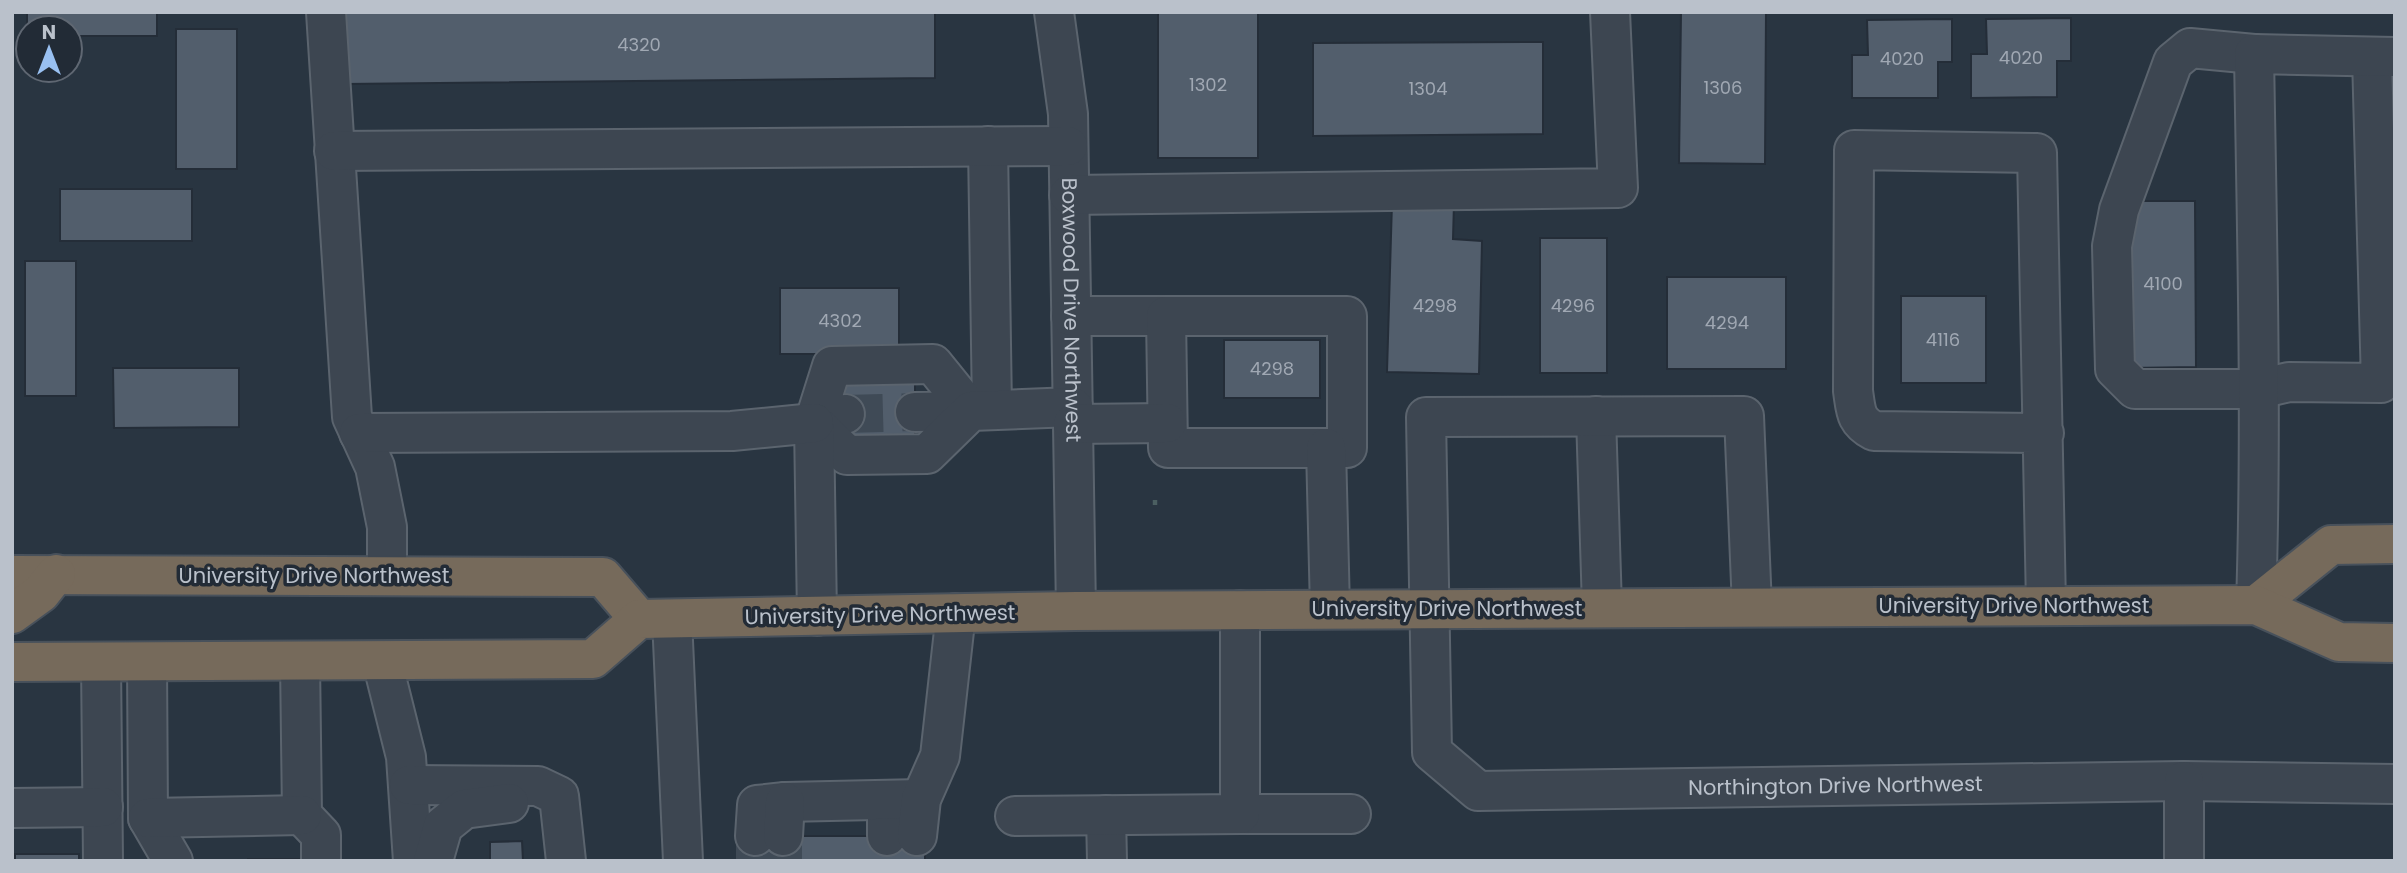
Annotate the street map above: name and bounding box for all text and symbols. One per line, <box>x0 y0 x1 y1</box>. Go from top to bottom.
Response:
north arrow <box>14 14 84 84</box>
text: N <box>42 19 56 46</box>
house number: 4320 <box>617 32 661 57</box>
house number: 4020 <box>1999 45 2043 70</box>
house number: 4020 <box>1880 46 1924 71</box>
house number: 1302 <box>1189 72 1227 97</box>
house number: 1306 <box>1703 75 1743 100</box>
house number: 1304 <box>1409 76 1448 101</box>
street label: Boxwood Drive Northwest <box>1055 177 1088 443</box>
house number: 4100 <box>2143 271 2183 296</box>
house number: 4298 <box>1413 293 1457 318</box>
house number: 4296 <box>1551 293 1595 318</box>
house number: 4302 <box>818 308 862 333</box>
house number: 4294 <box>1705 310 1749 335</box>
house number: 4116 <box>1926 327 1960 352</box>
house number: 4298 <box>1250 356 1294 381</box>
street label: University Drive Northwest <box>179 561 449 590</box>
street label: University Drive Northwest <box>1879 591 2149 620</box>
street label: University Drive Northwest <box>1312 594 1582 623</box>
street label: University Drive Northwest <box>744 598 1016 631</box>
street label: Northington Drive Northwest <box>1688 769 1983 802</box>

